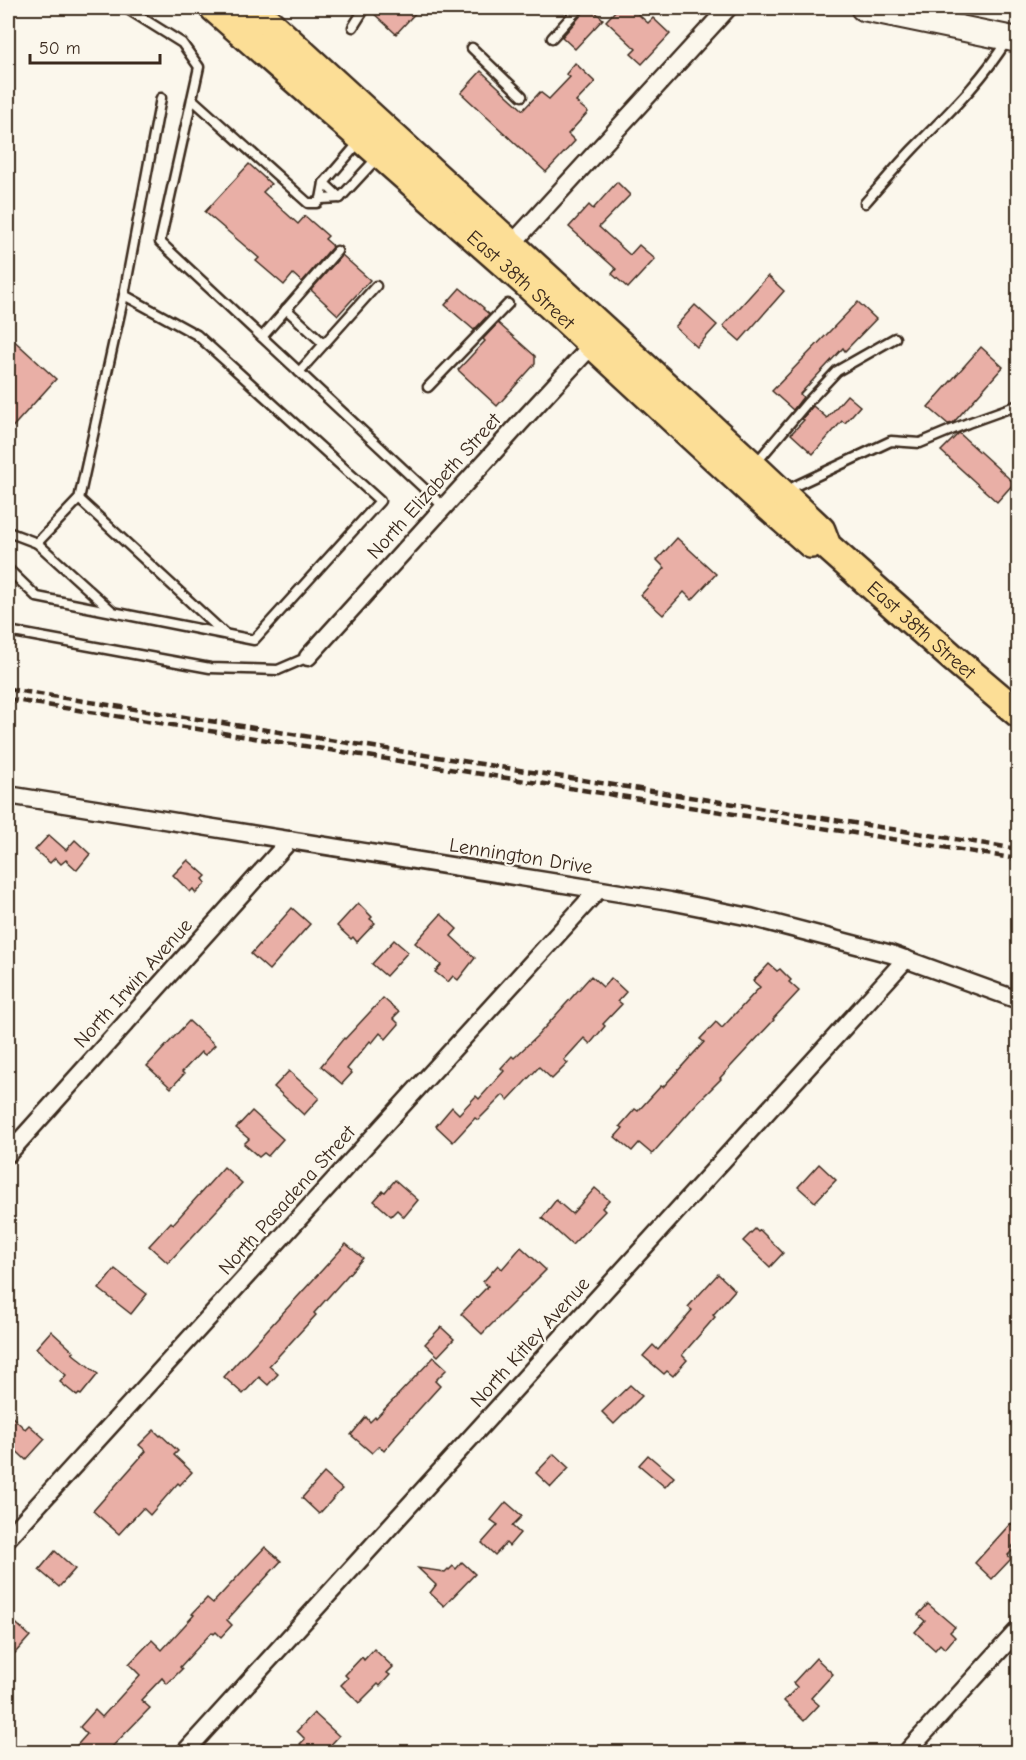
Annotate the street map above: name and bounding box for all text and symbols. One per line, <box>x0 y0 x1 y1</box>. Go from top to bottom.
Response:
scale bar <box>30 27 160 65</box>
text: 50 m <box>39 38 81 59</box>
street label: East 38th Street <box>463 225 581 335</box>
street label: North Elizabeth Street <box>362 407 506 564</box>
street label: East 38th Street <box>863 576 982 685</box>
street label: Lennington Drive <box>448 833 594 879</box>
street label: North Irwin Avenue <box>69 914 197 1052</box>
street label: North Pasadena Street <box>214 1120 361 1279</box>
street label: North Kitley Avenue <box>466 1272 594 1412</box>

